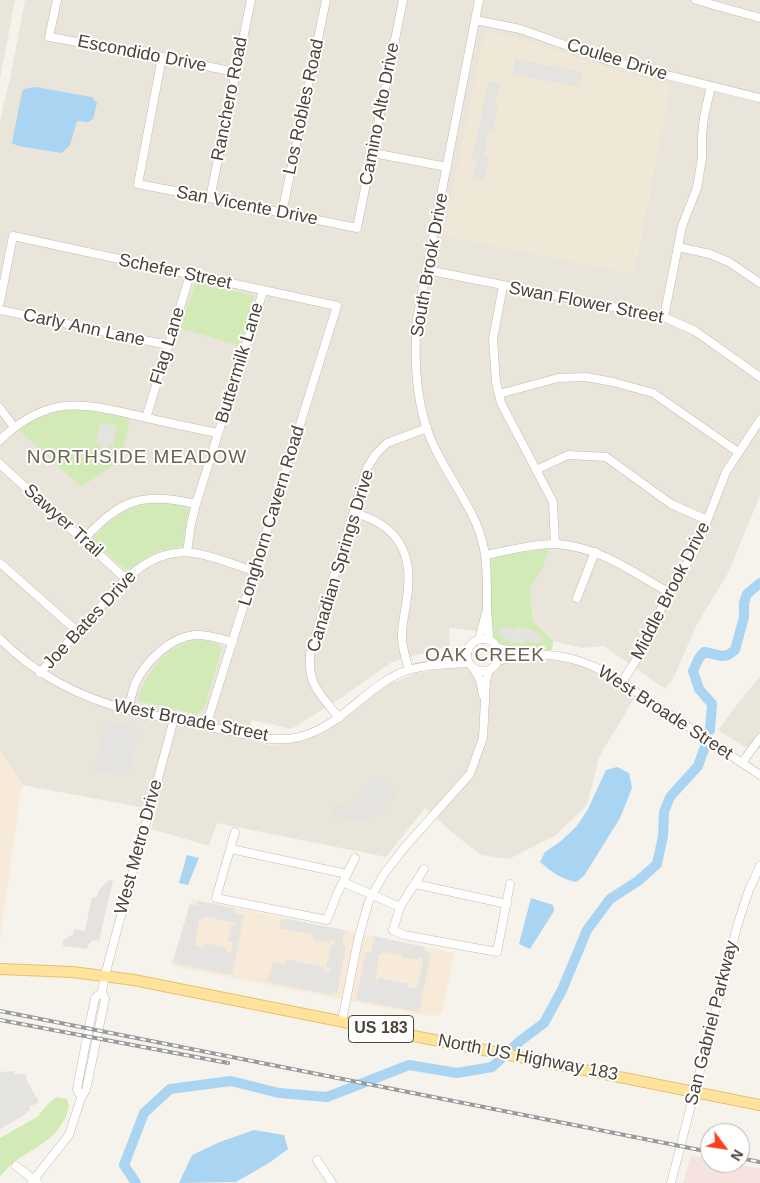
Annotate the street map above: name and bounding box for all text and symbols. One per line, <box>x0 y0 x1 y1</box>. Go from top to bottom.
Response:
street label: Escondido Drive <box>76 31 208 77</box>
street label: Coulee Drive <box>564 34 670 86</box>
street label: Ranchero Road <box>207 35 253 163</box>
street label: Los Robles Road <box>279 37 329 177</box>
street label: Camino Alto Drive <box>356 41 404 187</box>
street label: San Vicente Drive <box>174 182 320 230</box>
street label: South Brook Drive <box>407 191 453 339</box>
street label: Schefer Street <box>116 249 234 295</box>
street label: Swan Flower Street <box>507 277 665 329</box>
street label: Buttermilk Lane <box>211 300 269 426</box>
street label: Carly Ann Lane <box>21 305 147 351</box>
street label: Flag Lane <box>146 305 190 387</box>
street label: Longhorn Cavern Road <box>234 423 310 609</box>
district label: NORTHSIDE MEADOW <box>25 447 249 469</box>
street label: Canadian Springs Drive <box>303 467 379 655</box>
street label: Sawyer Trail <box>19 480 107 562</box>
street label: Middle Brook Drive <box>627 518 715 664</box>
street label: Joe Bates Drive <box>39 566 141 674</box>
district label: OAK CREEK <box>424 645 546 667</box>
street label: West Broade Street <box>593 661 737 765</box>
street label: West Broade Street <box>112 695 270 747</box>
street label: West Metro Drive <box>111 777 167 917</box>
street label: San Gabriel Parkway <box>681 938 743 1108</box>
road number: US 183 <box>348 1016 414 1042</box>
street label: North US Highway 183 <box>436 1030 620 1086</box>
north arrow <box>700 1123 750 1173</box>
text: N <box>728 1147 746 1164</box>

